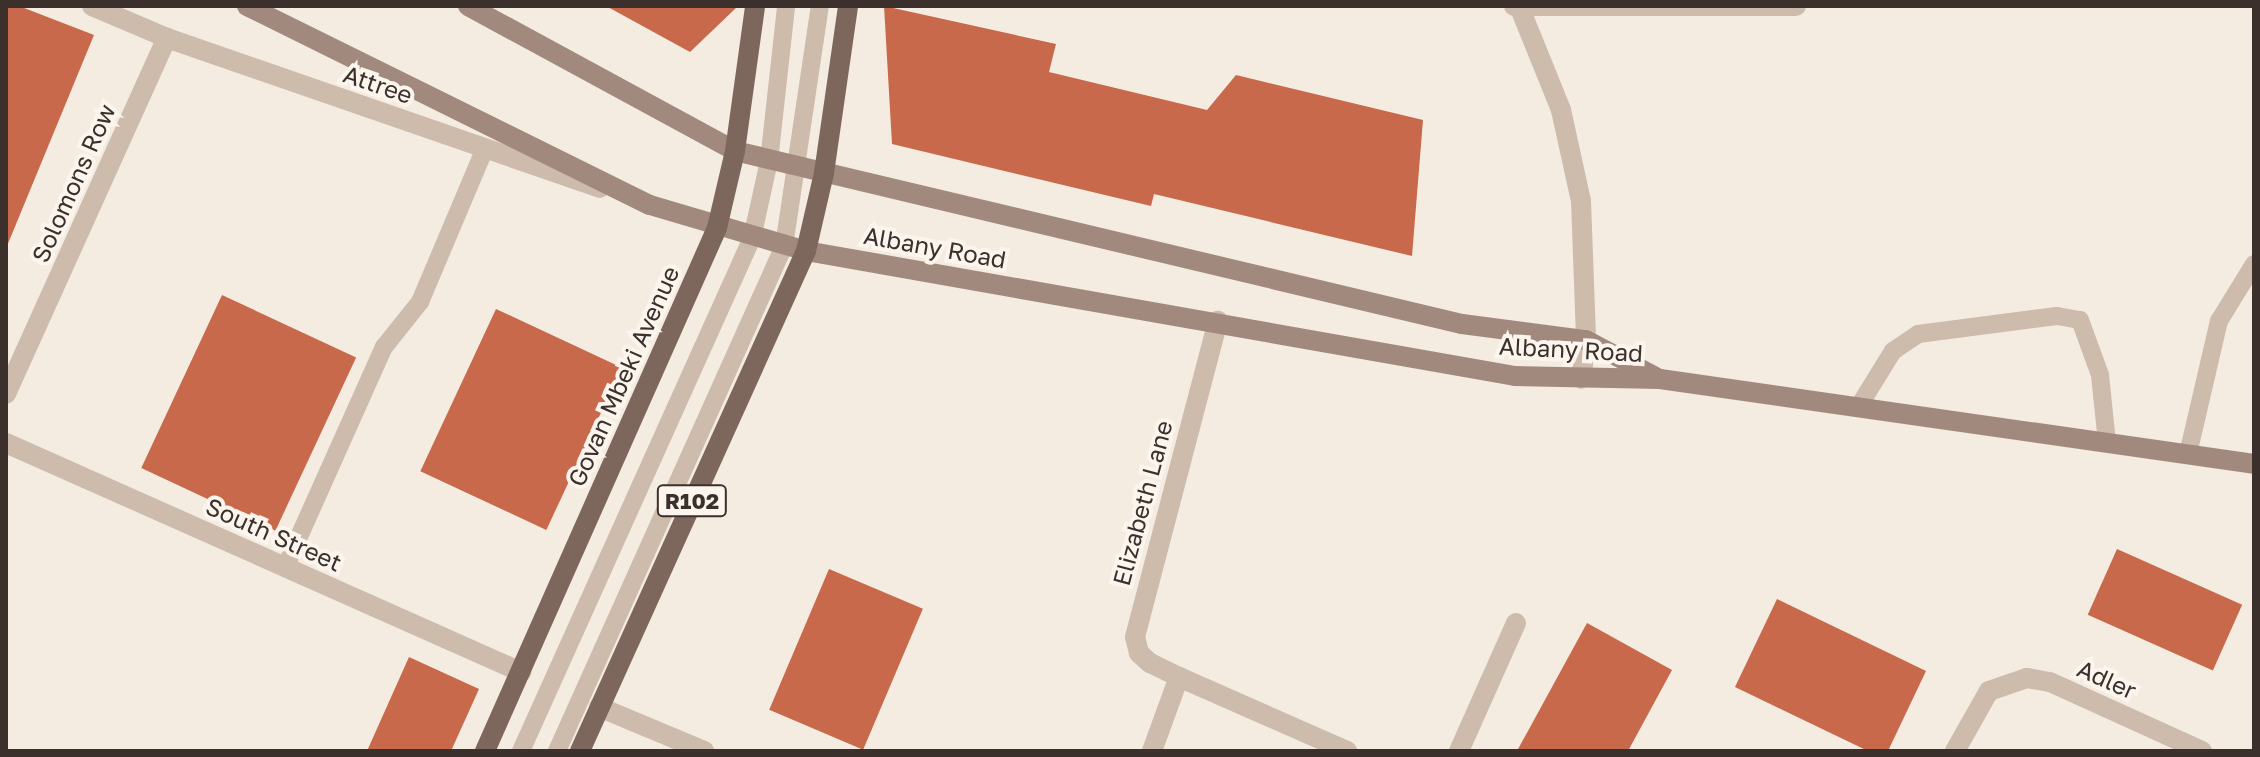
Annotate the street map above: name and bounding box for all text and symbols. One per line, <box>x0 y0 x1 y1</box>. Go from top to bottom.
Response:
street label: Attree <box>340 59 416 109</box>
street label: Solomons Row <box>25 99 121 267</box>
street label: Albany Road <box>862 220 1008 274</box>
street label: Govan Mbeki Avenue <box>561 261 685 491</box>
street label: Albany Road <box>1498 331 1644 367</box>
street label: Elizabeth Lane <box>1106 417 1178 589</box>
road number: R102 <box>656 483 728 519</box>
street label: South Street <box>202 491 346 577</box>
street label: Adler <box>2073 653 2141 705</box>

